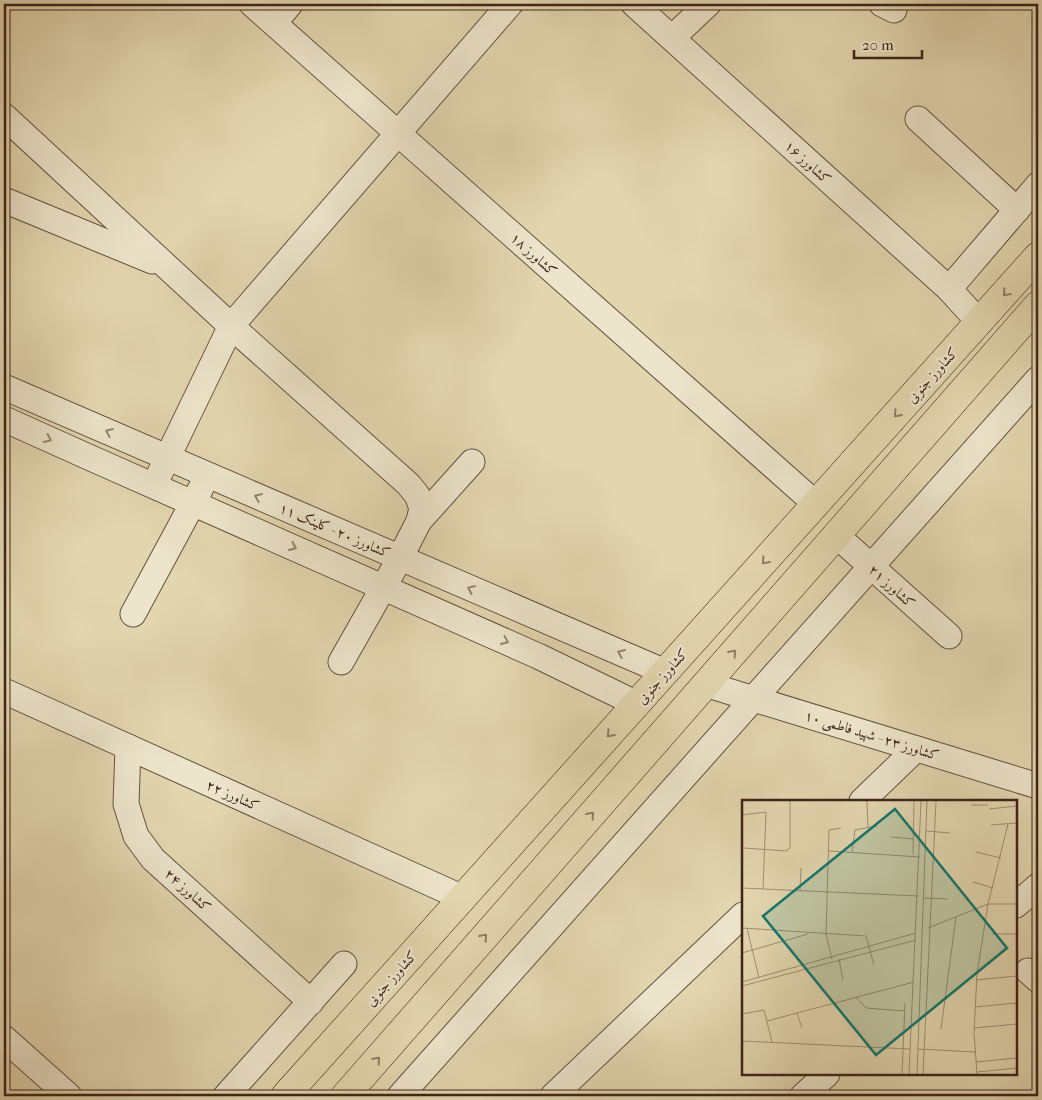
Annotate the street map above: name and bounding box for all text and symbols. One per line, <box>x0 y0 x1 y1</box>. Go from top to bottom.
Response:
scale bar <box>854 28 922 60</box>
text: 20 m <box>862 36 894 54</box>
street label: کشاورز ۱۶ <box>781 137 834 188</box>
street label: کشاورز ۱۸ <box>507 229 560 280</box>
one-way arrow <box>1003 287 1012 296</box>
street label: کشاورز جنوبی <box>903 344 963 407</box>
one-way arrow <box>894 408 903 417</box>
one-way arrow <box>105 428 114 439</box>
one-way arrow <box>43 433 52 443</box>
one-way arrow <box>254 492 263 503</box>
street label: کشاورز ۲۰ - کلینک ۱۱ <box>277 499 393 562</box>
one-way arrow <box>288 541 297 552</box>
one-way arrow <box>762 555 771 564</box>
street label: کشاورز ۲۱ <box>865 561 918 612</box>
one-way arrow <box>467 584 476 595</box>
one-way arrow <box>500 635 509 646</box>
street label: کشاورز جنوبی <box>633 645 693 708</box>
one-way arrow <box>617 648 626 659</box>
one-way arrow <box>727 650 736 659</box>
street label: کشاورز ۲۳ - شهید فاطمی ۱۰ <box>802 707 941 765</box>
one-way arrow <box>607 728 616 737</box>
street label: کشاورز ۲۲ <box>204 776 262 815</box>
inset map <box>742 800 1017 1075</box>
one-way arrow <box>585 812 594 821</box>
street label: کشاورز ۲۴ <box>161 865 214 916</box>
one-way arrow <box>478 934 487 943</box>
street label: کشاورز جنوبی <box>362 947 422 1010</box>
one-way arrow <box>371 1056 380 1065</box>

